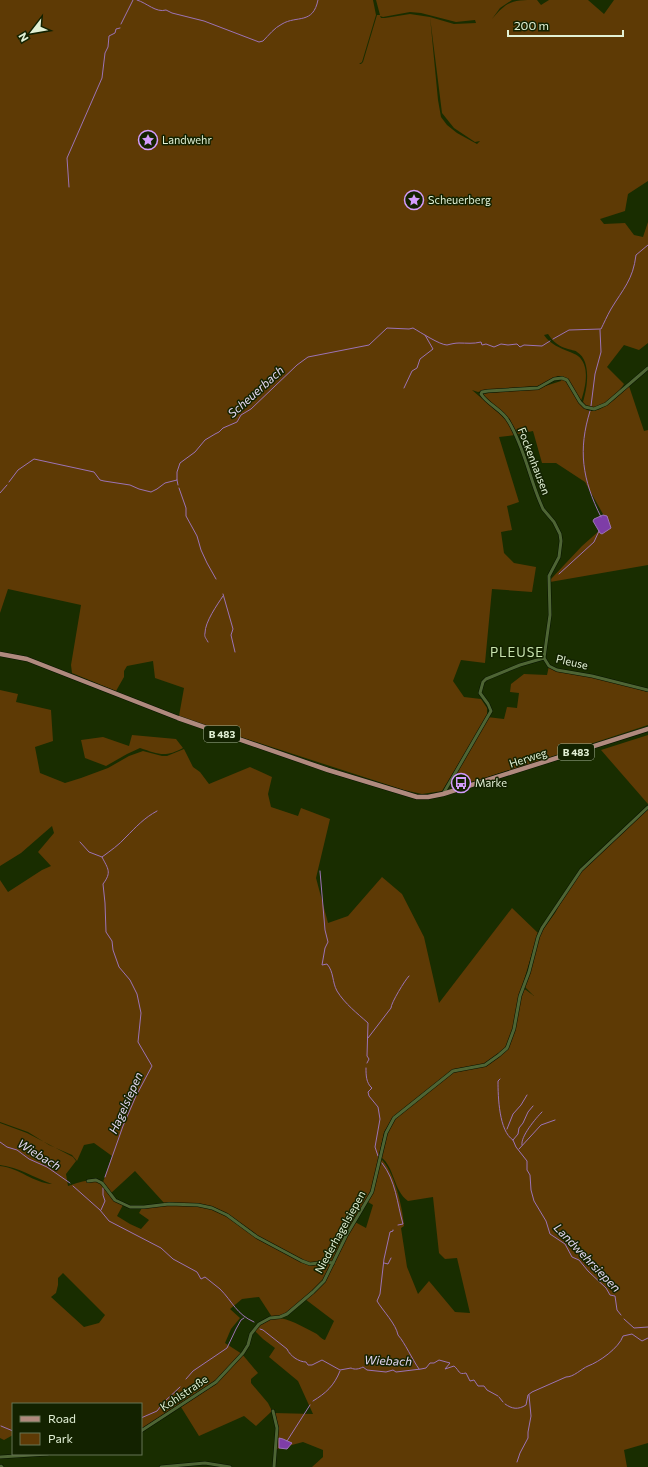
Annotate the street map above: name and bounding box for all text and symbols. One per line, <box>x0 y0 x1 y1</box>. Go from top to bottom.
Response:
north arrow <box>12 12 52 52</box>
scale bar <box>508 12 623 38</box>
text: 200 m <box>514 18 549 32</box>
text: N <box>15 31 31 44</box>
place icon: Landwehr <box>137 129 159 151</box>
place label: Landwehr <box>162 133 212 146</box>
place icon: Scheuerberg <box>403 189 425 211</box>
place label: Scheuerberg <box>428 193 491 206</box>
water label: Scheuerbach <box>225 362 286 420</box>
street label: Fockenhausen <box>516 425 553 496</box>
district label: PLEUSE <box>490 644 544 660</box>
street label: Pleuse <box>555 652 590 672</box>
road number: B 483 <box>204 726 240 742</box>
road number: B 483 <box>558 744 594 760</box>
street label: Herweg <box>507 745 548 770</box>
bus stop icon: Marke <box>450 772 472 794</box>
place label: Marke <box>475 776 507 789</box>
water label: Hagelsiepen <box>105 1069 145 1136</box>
water label: Wiebach <box>15 1136 64 1173</box>
street label: Niederhagelsiepen <box>312 1188 368 1275</box>
water label: Landwehrsiepen <box>552 1220 624 1294</box>
water label: Wiebach <box>364 1352 412 1368</box>
street label: Kohlstraße <box>157 1372 210 1413</box>
legend <box>12 1403 142 1455</box>
text: Road <box>48 1411 76 1425</box>
text: Park <box>48 1431 74 1445</box>

